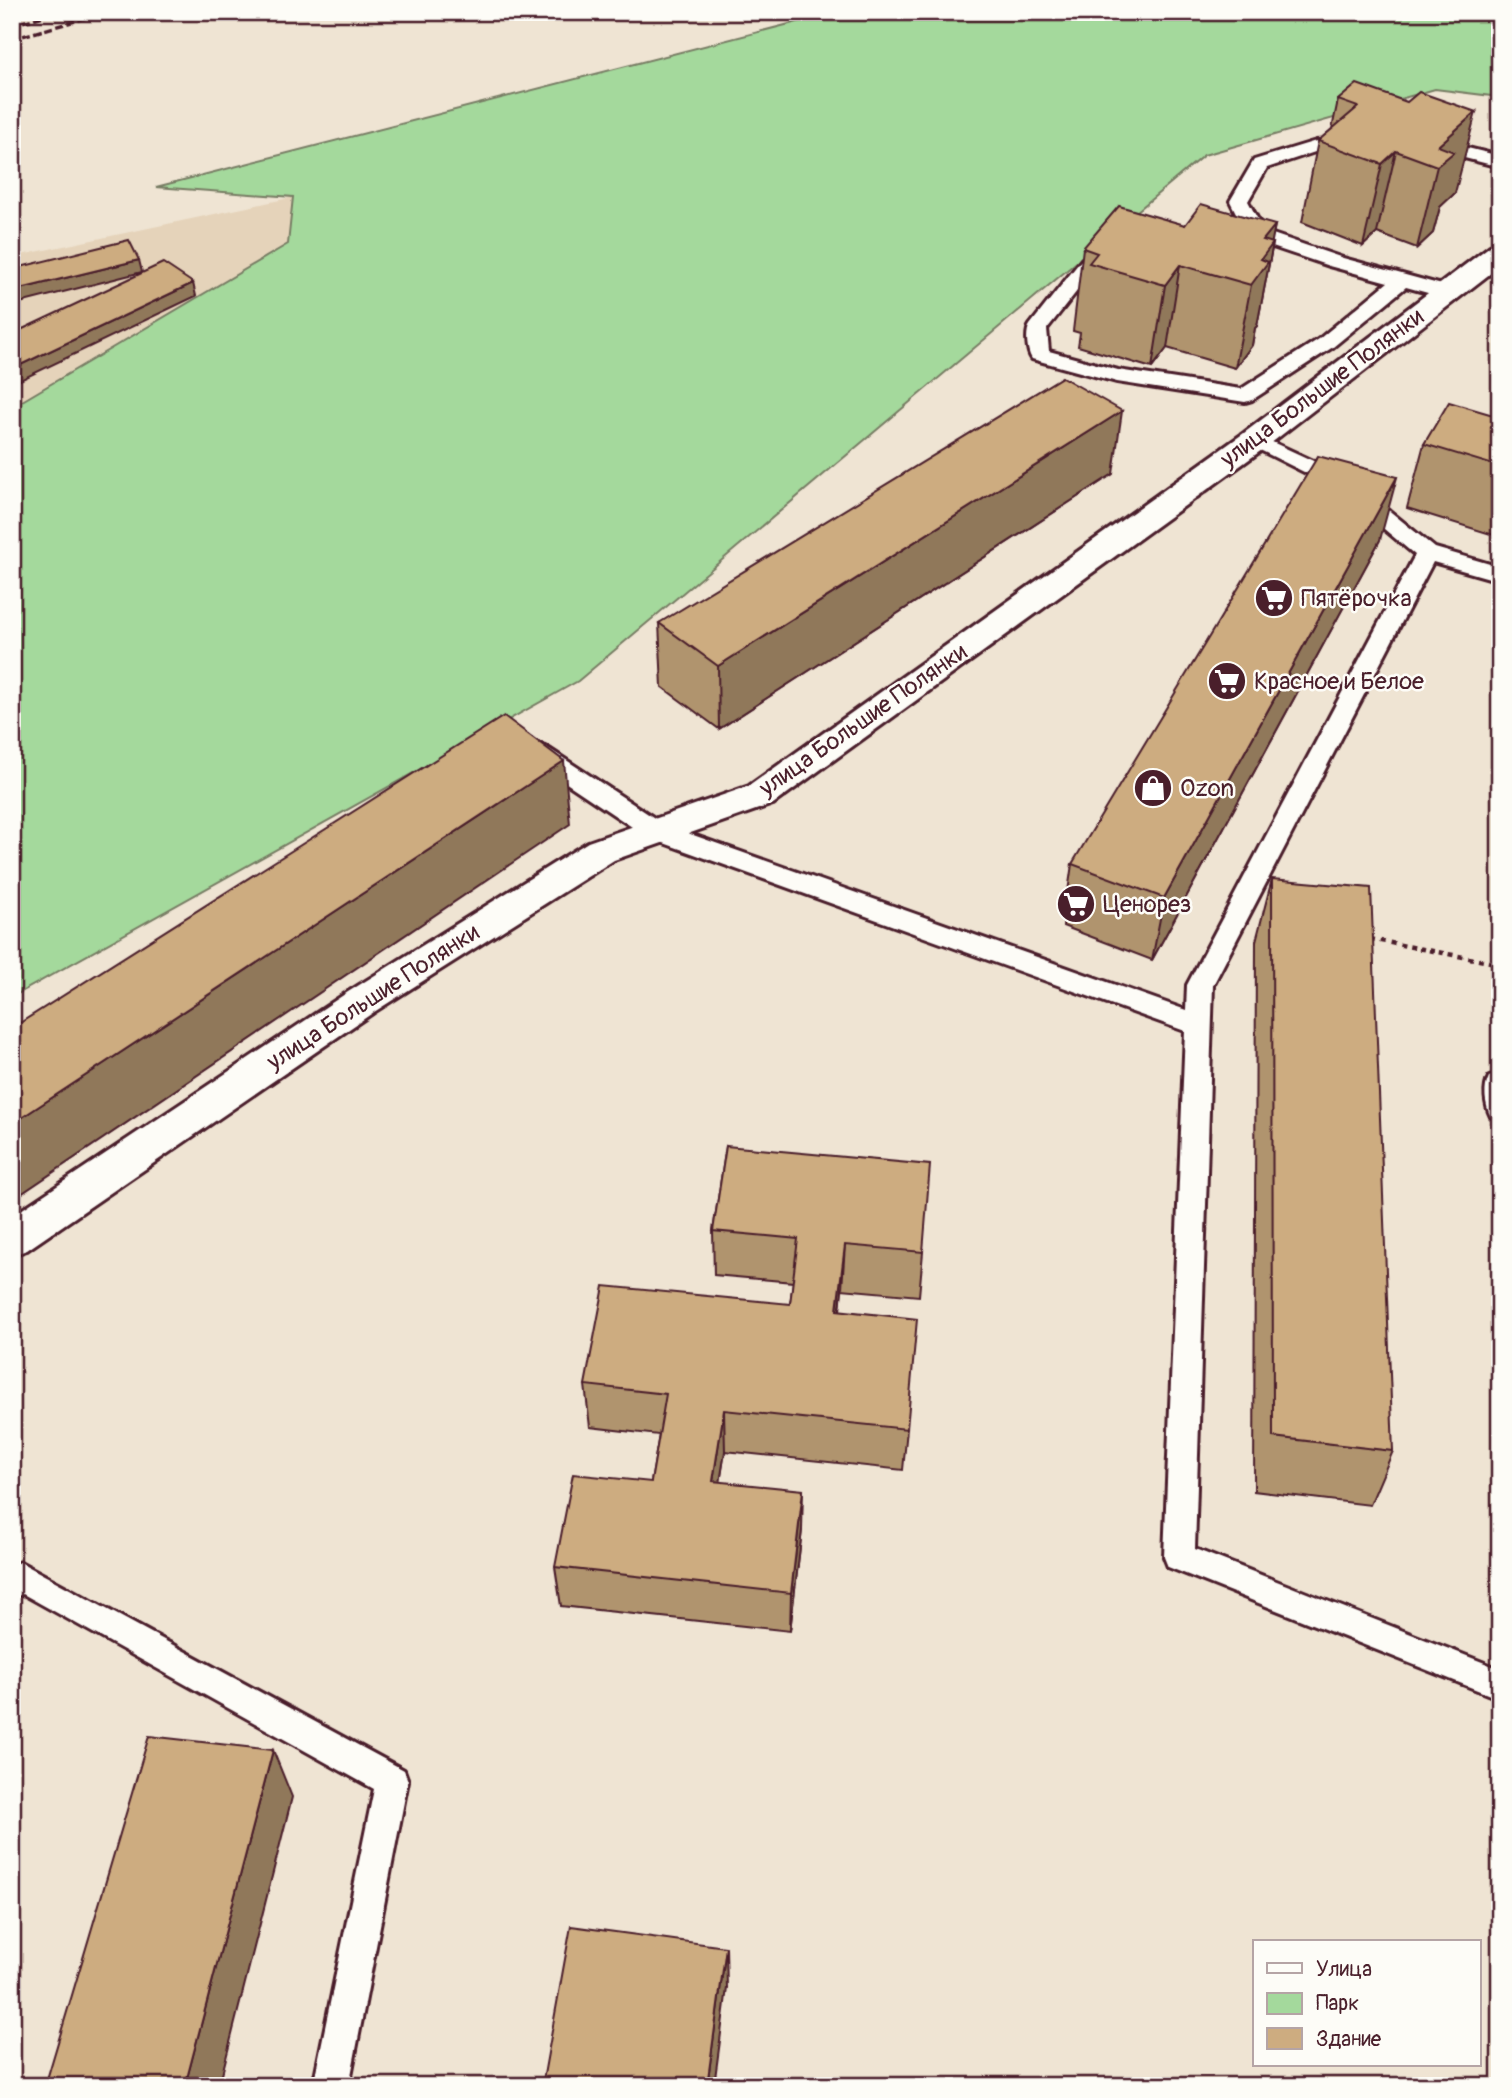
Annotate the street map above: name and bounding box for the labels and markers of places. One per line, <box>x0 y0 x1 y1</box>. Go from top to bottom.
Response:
supermarket icon: Пятёрочка <box>1253 577 1295 619</box>
place label: Пятёрочка <box>1301 584 1412 613</box>
supermarket icon: Красное и Белое <box>1206 660 1248 702</box>
place label: Красное и Белое <box>1254 667 1424 696</box>
shop icon: Ozon <box>1132 767 1174 809</box>
place label: Ozon <box>1180 774 1234 803</box>
supermarket icon: Ценорез <box>1055 883 1097 925</box>
place label: Ценорез <box>1103 890 1191 919</box>

